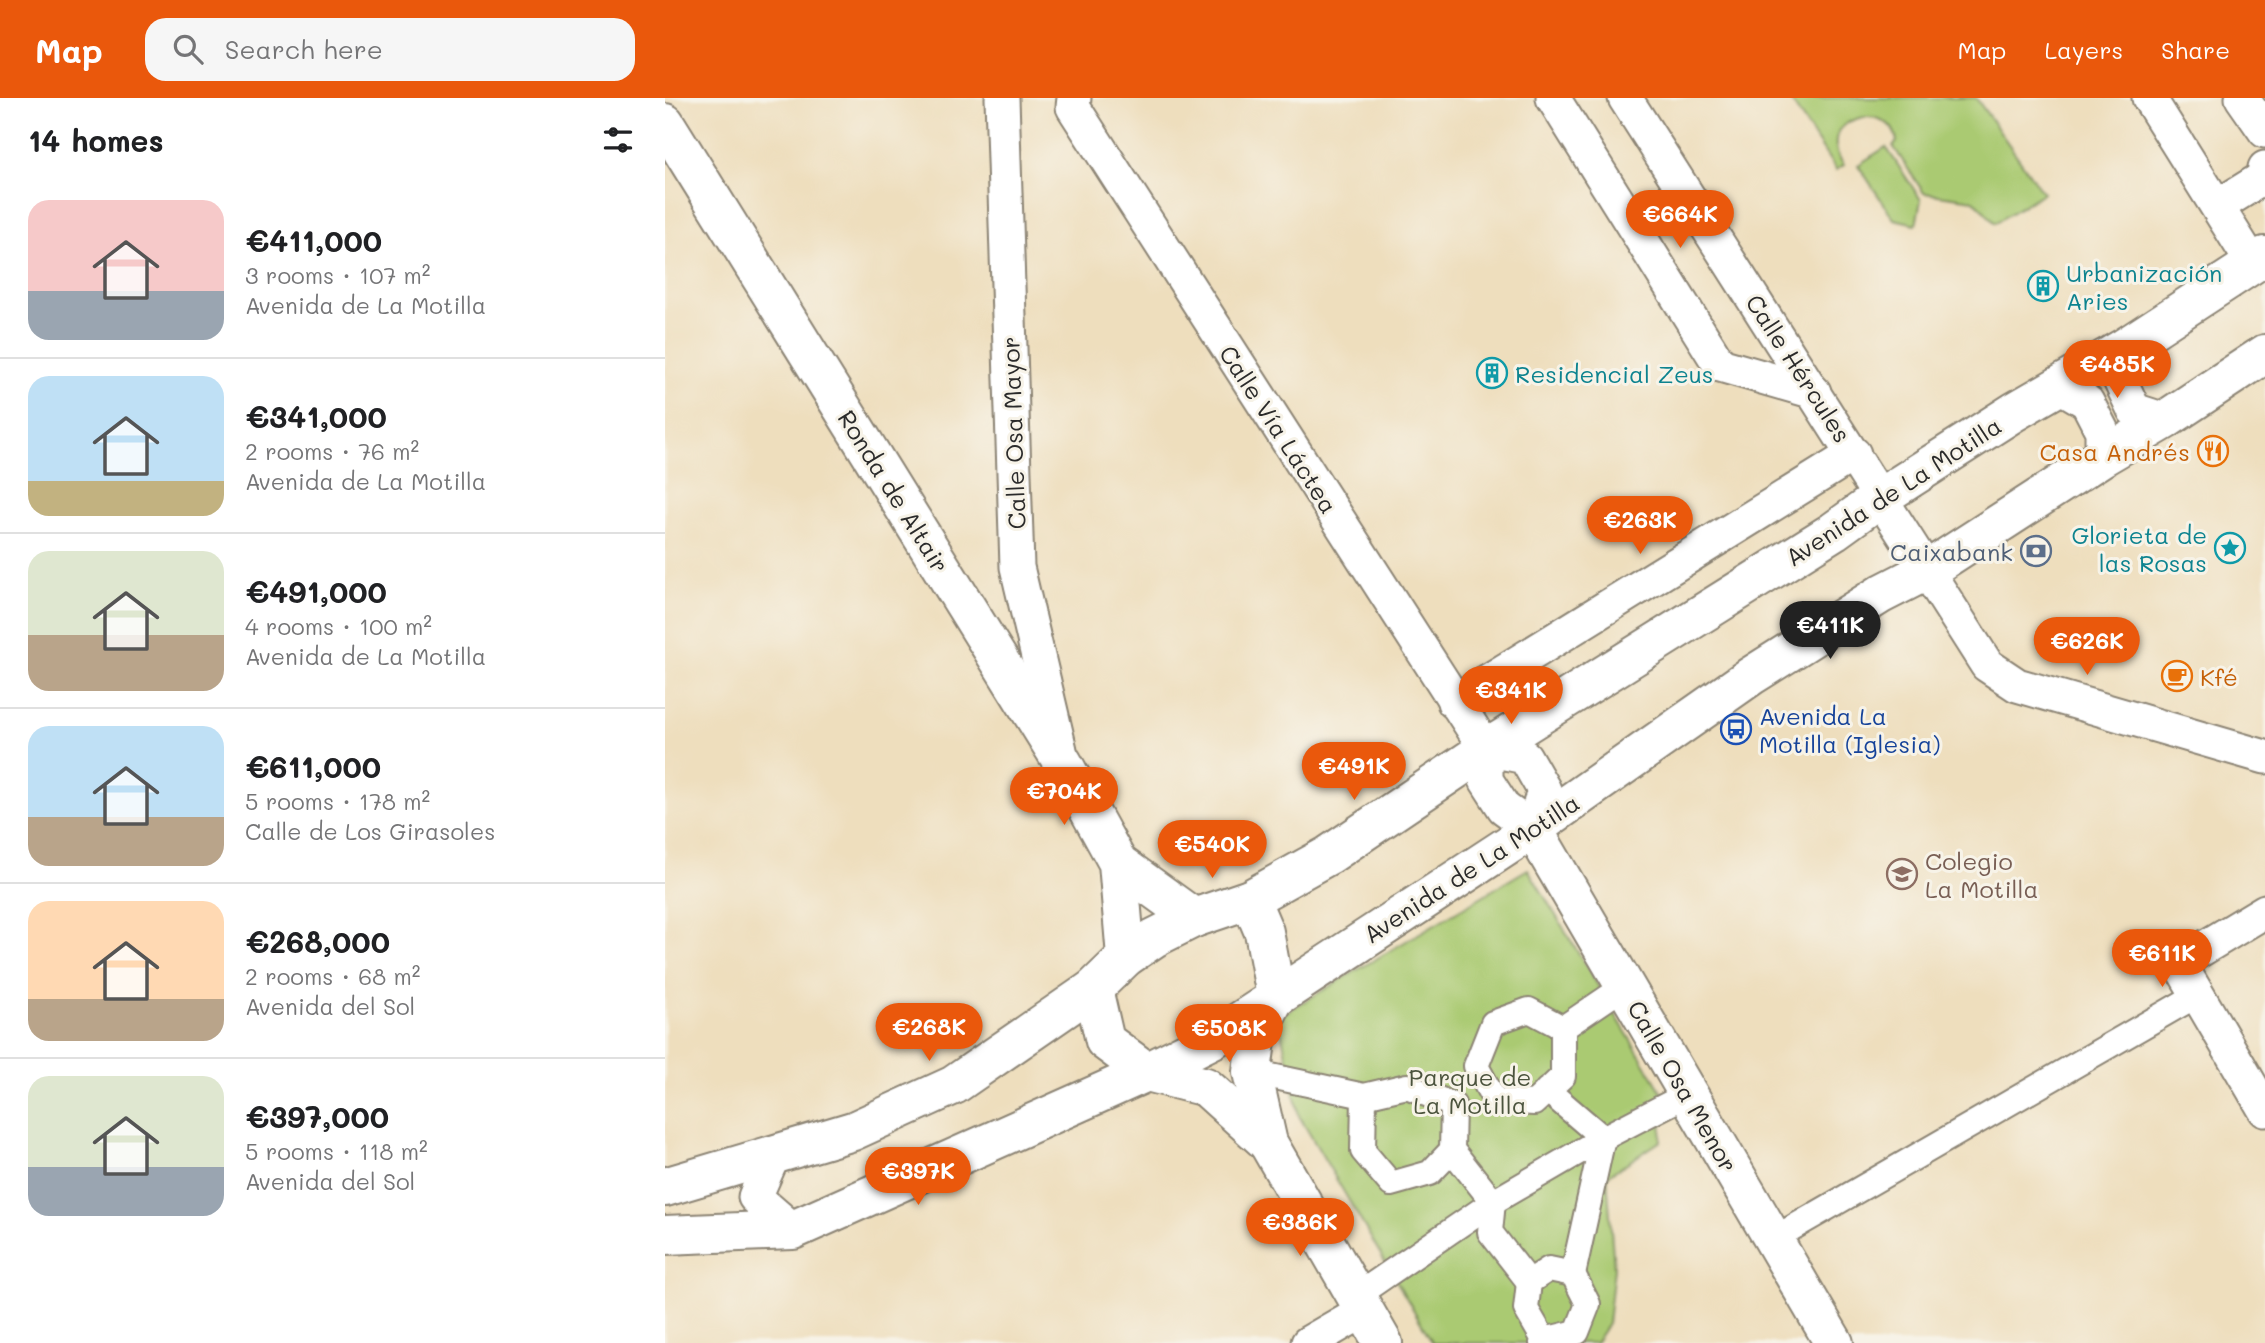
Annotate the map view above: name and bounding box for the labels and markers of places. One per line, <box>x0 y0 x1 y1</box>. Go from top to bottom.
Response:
pin: €664K <box>1631 190 1729 250</box>
place label: Urbanización Aries <box>2066 257 2222 316</box>
building icon: Urbanización Aries <box>2026 269 2060 303</box>
pin: €485K <box>2068 341 2166 400</box>
building icon: Residencial Zeus <box>1475 356 1509 390</box>
place label: Residencial Zeus <box>1515 358 1714 389</box>
restaurant icon: Casa Andrés <box>2196 434 2230 468</box>
place label: Casa Andrés <box>2039 436 2190 467</box>
pin: €263K <box>1591 496 1689 556</box>
place label: Glorieta de las Rosas <box>2071 519 2207 578</box>
place icon: Glorieta de las Rosas <box>2213 531 2247 565</box>
bank icon: Caixabank <box>2019 534 2053 568</box>
place label: Caixabank <box>1890 536 2013 567</box>
pin: €411K <box>1781 602 1879 661</box>
pin: €626K <box>2038 618 2136 677</box>
cafe icon: Kfé <box>2160 659 2194 693</box>
place label: Kfé <box>2200 661 2238 692</box>
pin: €341K <box>1462 666 1560 726</box>
place label: Avenida La Motilla (Iglesia) <box>1759 700 1941 759</box>
bus stop icon: Avenida La Motilla (Iglesia) <box>1719 712 1753 746</box>
pin: €491K <box>1305 742 1403 802</box>
pin: €704K <box>1015 768 1113 827</box>
pin: €540K <box>1163 820 1261 880</box>
place label: Colegio La Motilla <box>1925 845 2039 904</box>
school or university icon: Colegio La Motilla <box>1885 857 1919 891</box>
pin: €611K <box>2113 930 2211 989</box>
pin: €268K <box>880 1004 978 1063</box>
pin: €508K <box>1180 1004 1278 1064</box>
pin: €397K <box>869 1148 967 1207</box>
pin: €386K <box>1251 1198 1349 1258</box>

